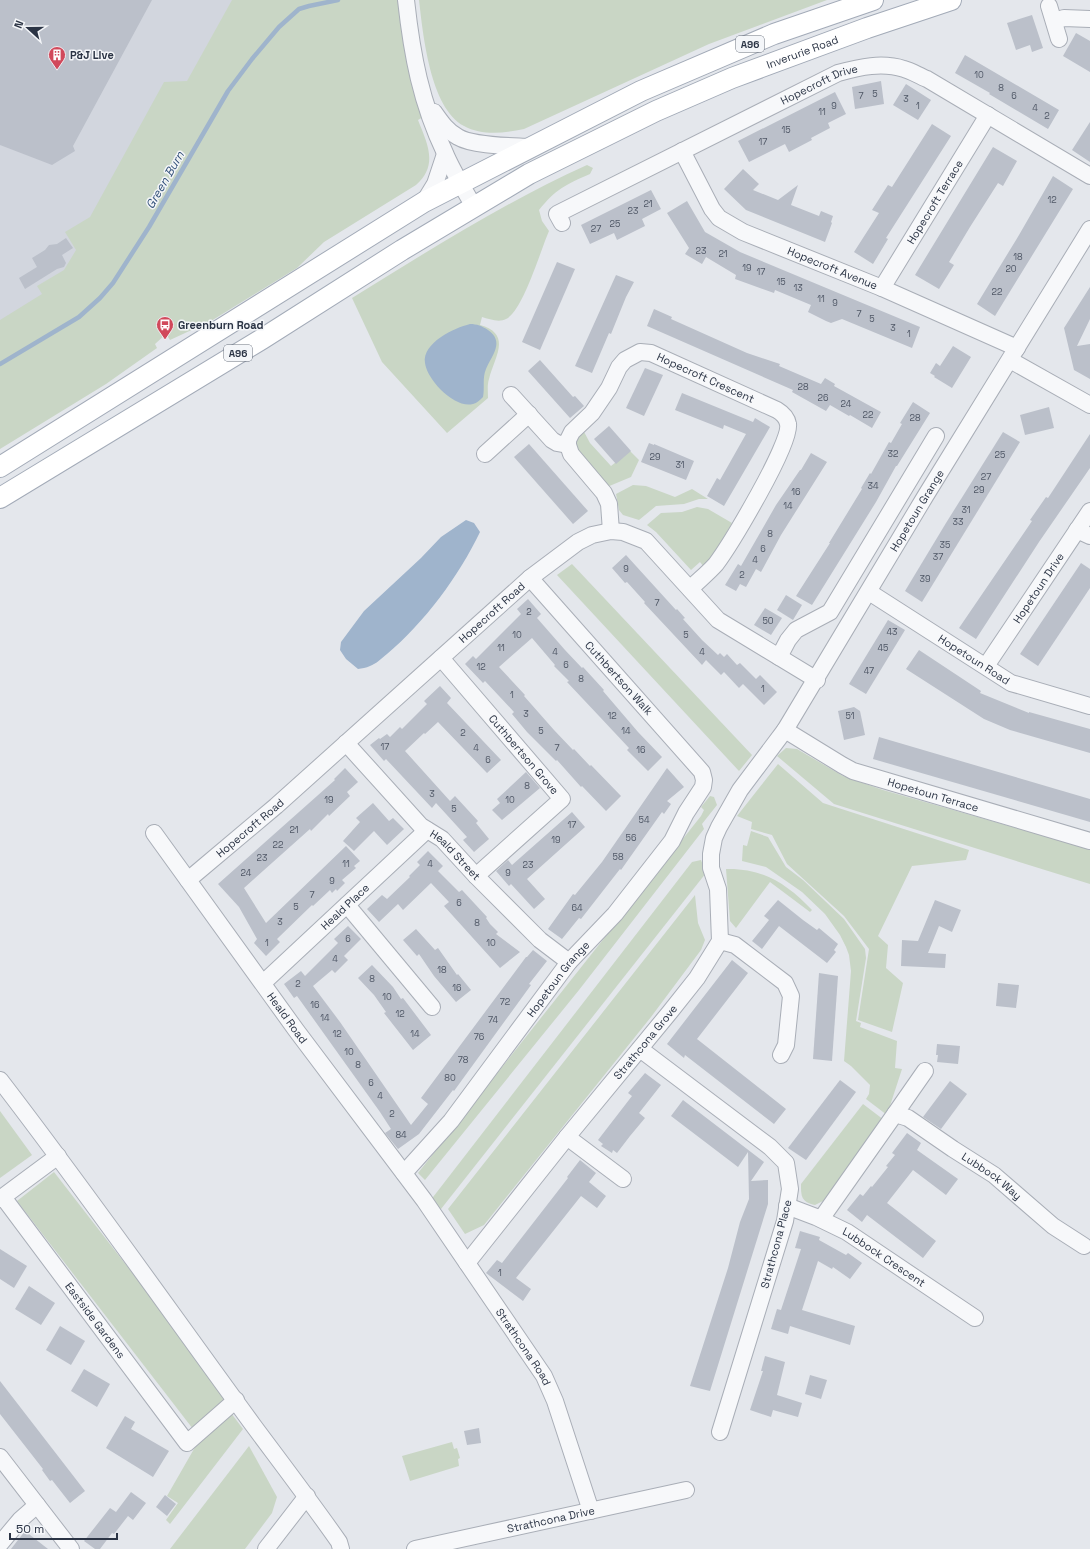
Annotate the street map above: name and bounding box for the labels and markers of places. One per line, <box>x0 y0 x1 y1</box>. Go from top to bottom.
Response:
building icon: P&J Live <box>47 45 67 70</box>
place label: P&J Live <box>70 48 114 62</box>
bus stop icon: Greenburn Road <box>155 315 175 340</box>
place label: Greenburn Road <box>178 318 264 332</box>

